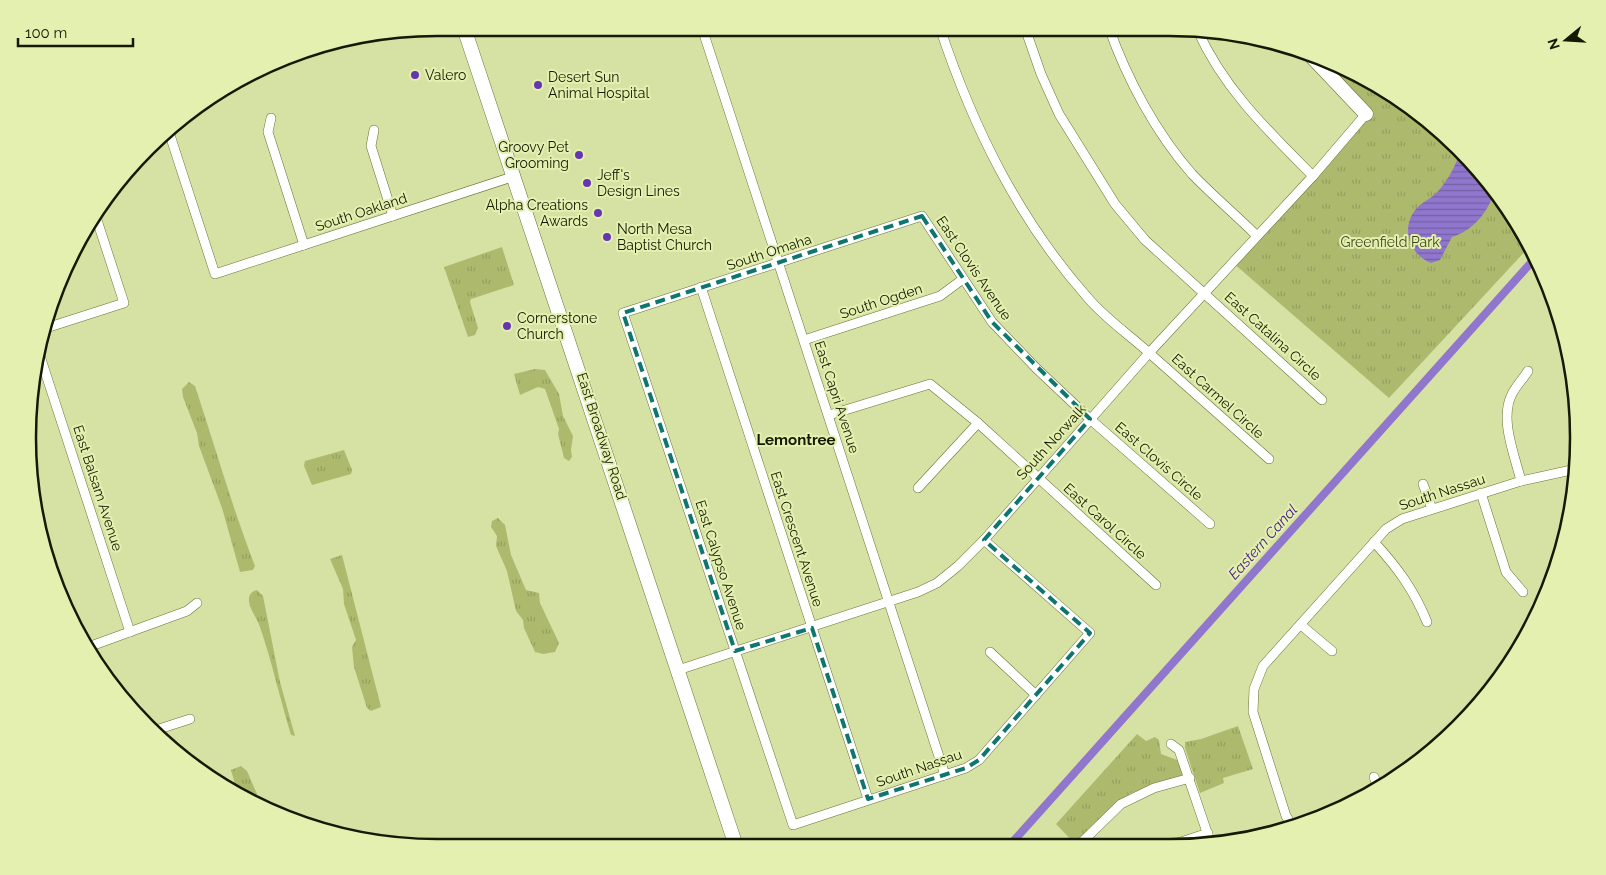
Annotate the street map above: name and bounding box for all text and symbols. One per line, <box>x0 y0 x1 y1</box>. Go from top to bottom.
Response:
scale bar <box>18 15 132 47</box>
north arrow <box>1541 15 1591 65</box>
text: 100 m <box>25 24 67 42</box>
text: N <box>1544 36 1563 52</box>
place label: Valero <box>425 67 466 83</box>
marker: Valero <box>409 69 421 81</box>
place label: Desert Sun Animal Hospital <box>548 69 649 101</box>
marker: Desert Sun Animal Hospital <box>532 79 544 91</box>
place label: Groovy Pet Grooming <box>498 139 569 171</box>
marker: Groovy Pet Grooming <box>573 149 585 161</box>
place label: Jeff's Design Lines <box>597 167 680 199</box>
marker: Jeff's Design Lines <box>581 177 593 189</box>
street label: South Oakland <box>313 190 409 234</box>
place label: Alpha Creations Awards <box>486 197 588 229</box>
marker: Alpha Creations Awards <box>592 207 604 219</box>
street label: East Clovis Avenue <box>933 213 1015 323</box>
place label: North Mesa Baptist Church <box>617 221 712 253</box>
marker: North Mesa Baptist Church <box>601 231 613 243</box>
street label: South Omaha <box>725 231 813 273</box>
park label: Greenfield Park <box>1340 234 1440 250</box>
street label: South Ogden <box>838 280 924 322</box>
street label: East Catalina Circle <box>1222 289 1324 383</box>
place label: Cornerstone Church <box>517 310 597 342</box>
marker: Cornerstone Church <box>501 320 513 332</box>
street label: East Capri Avenue <box>811 339 863 455</box>
street label: East Carmel Circle <box>1169 350 1267 442</box>
street label: East Broadway Road <box>574 370 630 502</box>
street label: South Norwalk <box>1013 401 1089 483</box>
street label: East Clovis Circle <box>1112 419 1206 503</box>
street label: East Balsam Avenue <box>70 423 126 553</box>
district label: Lemontree <box>756 431 836 449</box>
street label: East Crescent Avenue <box>768 469 826 609</box>
street label: South Nassau <box>1397 471 1487 513</box>
street label: East Carol Circle <box>1060 480 1150 562</box>
street label: East Calypso Avenue <box>692 498 750 632</box>
water label: Eastern Canal <box>1225 501 1301 583</box>
street label: South Nassau <box>874 746 964 790</box>

